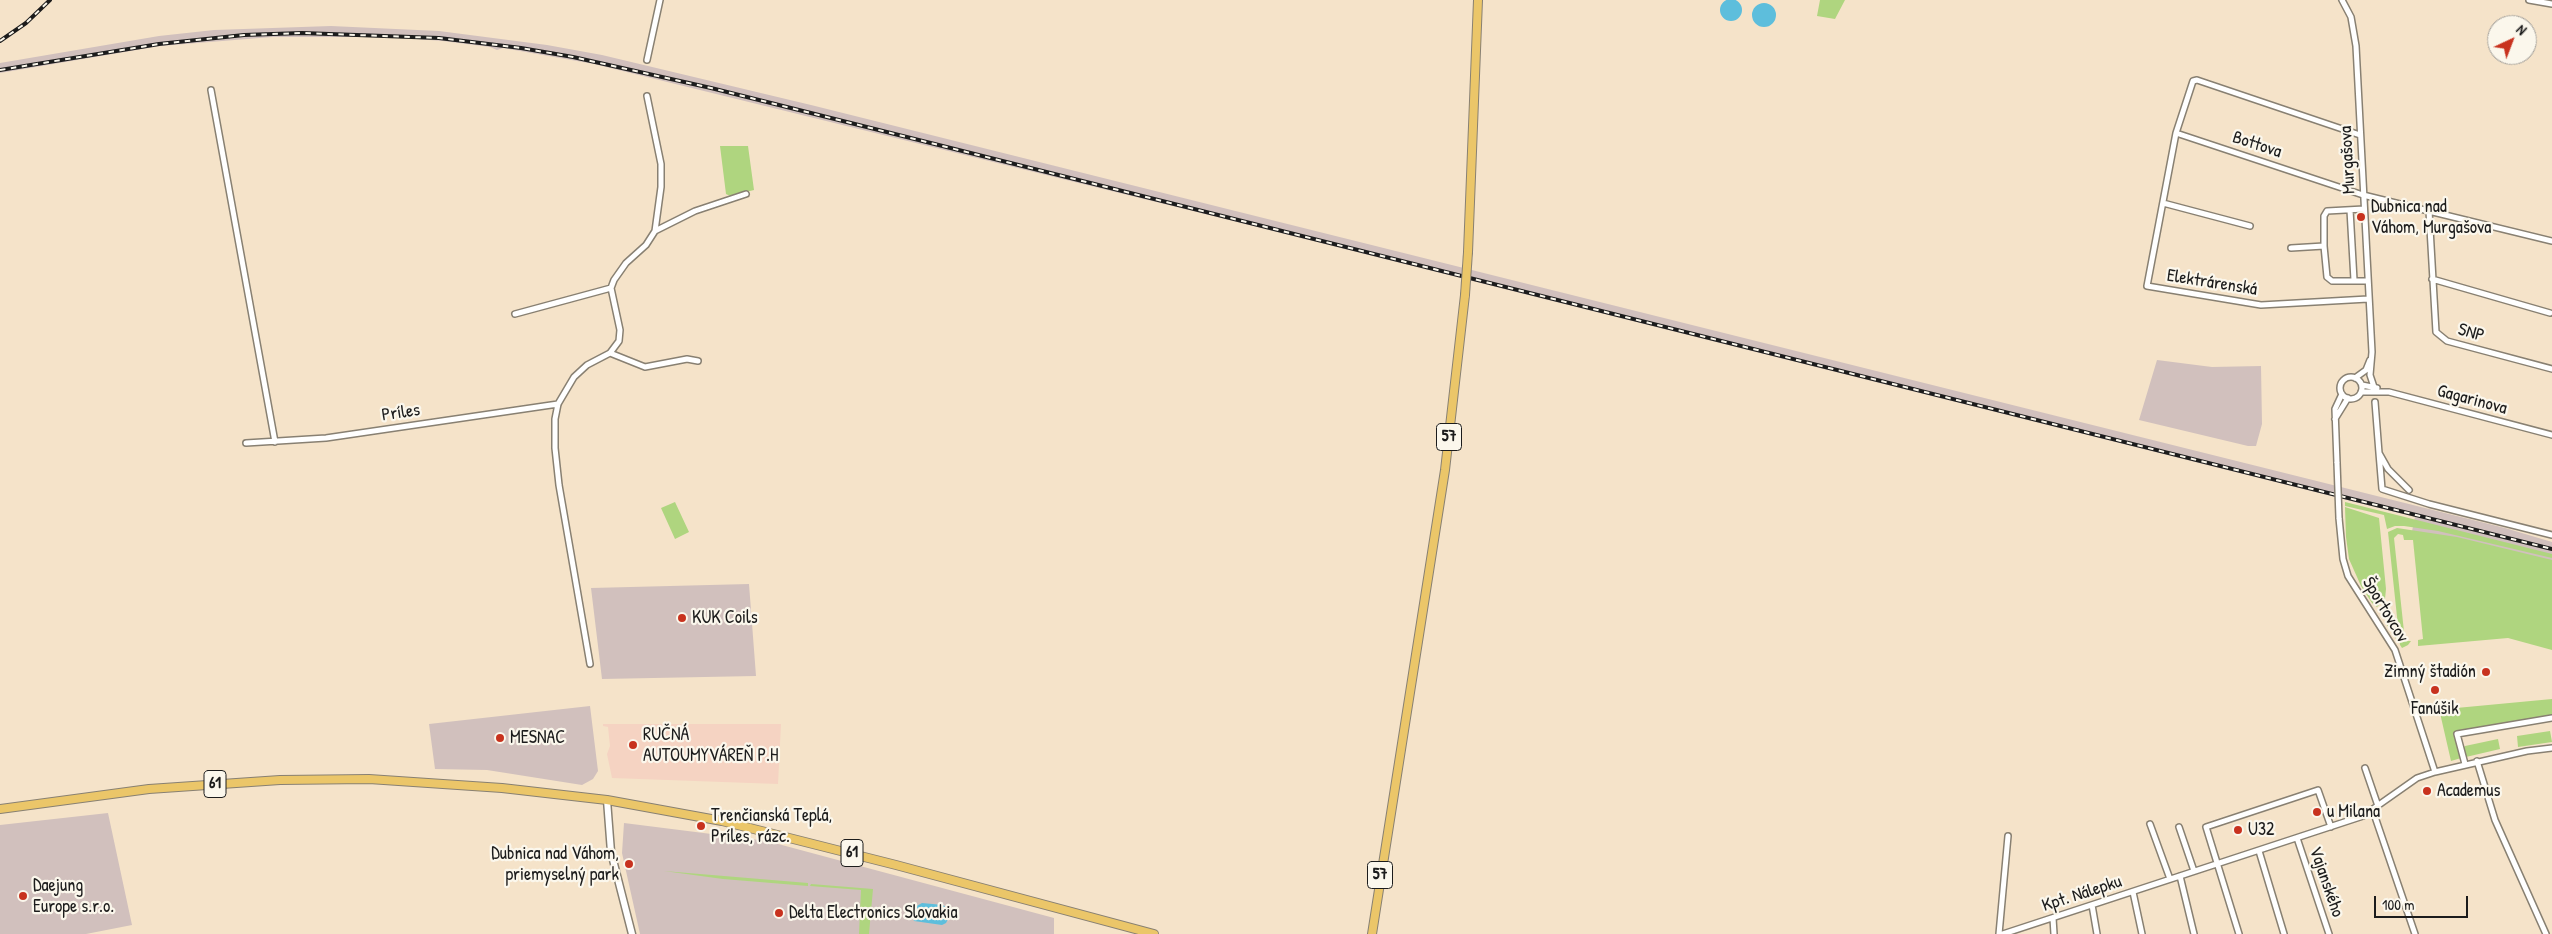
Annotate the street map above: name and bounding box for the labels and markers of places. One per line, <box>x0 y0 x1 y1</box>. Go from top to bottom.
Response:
place label: Dubnica nad Váhom, Murgašova <box>2371 196 2491 238</box>
marker: Dubnica nad Váhom, Murgašova <box>2355 211 2367 223</box>
place label: KUK Coils <box>692 607 758 629</box>
marker: KUK Coils <box>676 612 688 624</box>
place label: Zimný štadión <box>2384 661 2476 683</box>
marker: Zimný štadión <box>2480 666 2492 678</box>
marker: Fanúšik <box>2429 684 2441 696</box>
place label: Fanúšik <box>2411 698 2459 720</box>
place label: RUČNÁ AUTOUMYVÁREŇ P.H <box>643 724 778 766</box>
place label: MESNAC <box>510 727 565 749</box>
marker: MESNAC <box>494 732 506 744</box>
marker: RUČNÁ AUTOUMYVÁREŇ P.H <box>627 739 639 751</box>
place label: Academus <box>2437 780 2500 802</box>
marker: Academus <box>2421 785 2433 797</box>
place label: u Milana <box>2327 801 2380 823</box>
place label: Trenčianská Teplá, Príles, rázc. <box>711 805 832 848</box>
marker: u Milana <box>2311 806 2323 818</box>
place label: U32 <box>2248 819 2274 841</box>
marker: Trenčianská Teplá, Príles, rázc. <box>695 820 707 832</box>
marker: U32 <box>2232 824 2244 836</box>
place label: Dubnica nad Váhom, priemyselný park <box>491 843 619 886</box>
marker: Dubnica nad Váhom, priemyselný park <box>623 858 635 870</box>
place label: Daejung Europe s.r.o. <box>33 875 114 918</box>
marker: Daejung Europe s.r.o. <box>17 890 29 902</box>
place label: Delta Electronics Slovakia <box>789 902 957 924</box>
marker: Delta Electronics Slovakia <box>773 907 785 919</box>

